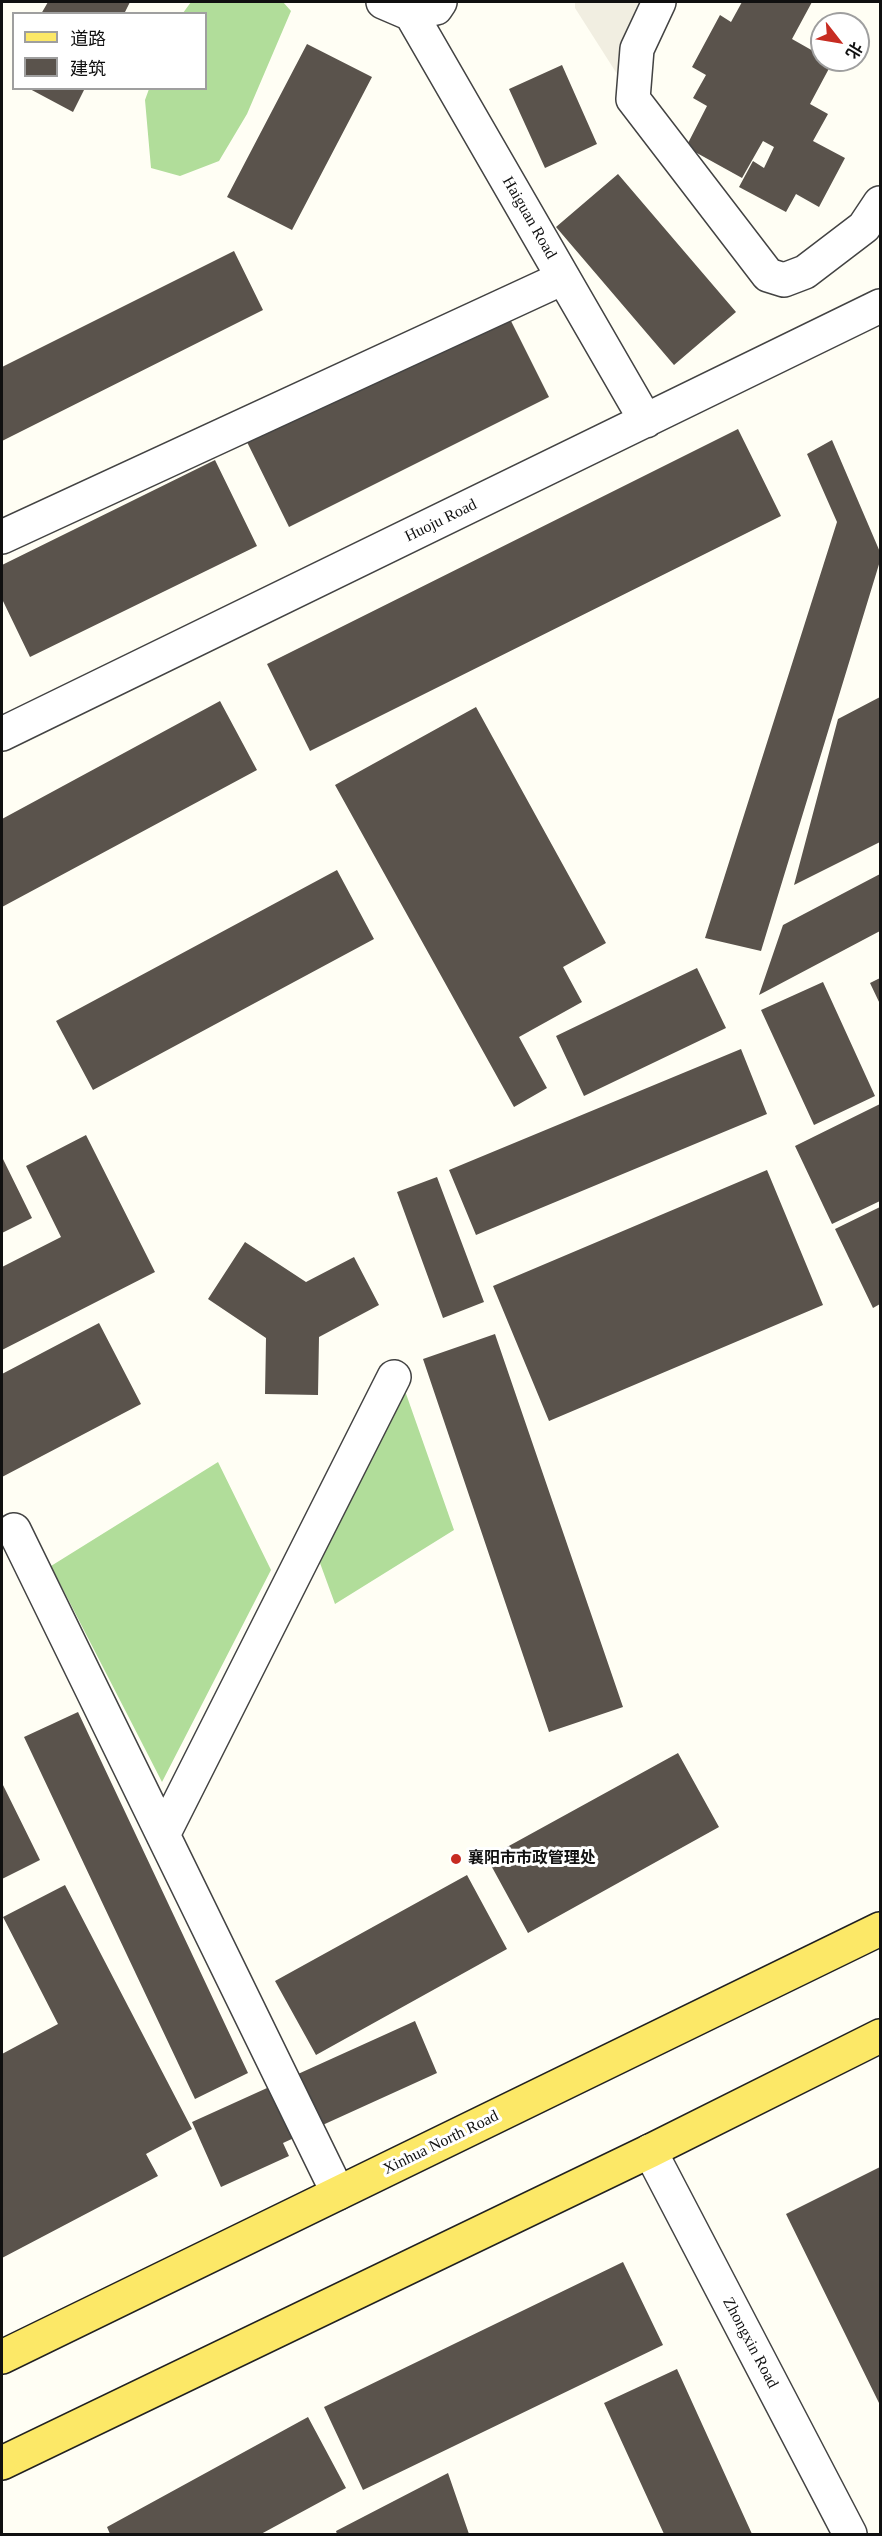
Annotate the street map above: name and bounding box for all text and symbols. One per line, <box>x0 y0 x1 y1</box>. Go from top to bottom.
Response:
legend <box>12 12 207 90</box>
north arrow <box>810 12 870 72</box>
text: 道路 <box>70 29 106 49</box>
text: 北 <box>843 39 866 62</box>
text: 建筑 <box>70 59 106 79</box>
street label: Haiguan Road <box>498 173 560 263</box>
street label: Huoju Road <box>402 495 480 547</box>
place label: 襄阳市市政管理处 <box>468 1849 596 1869</box>
marker: 襄阳市市政管理处 <box>449 1852 463 1866</box>
street label: Xinhua North Road <box>380 2107 502 2179</box>
street label: Zhongxin Road <box>718 2294 782 2392</box>

